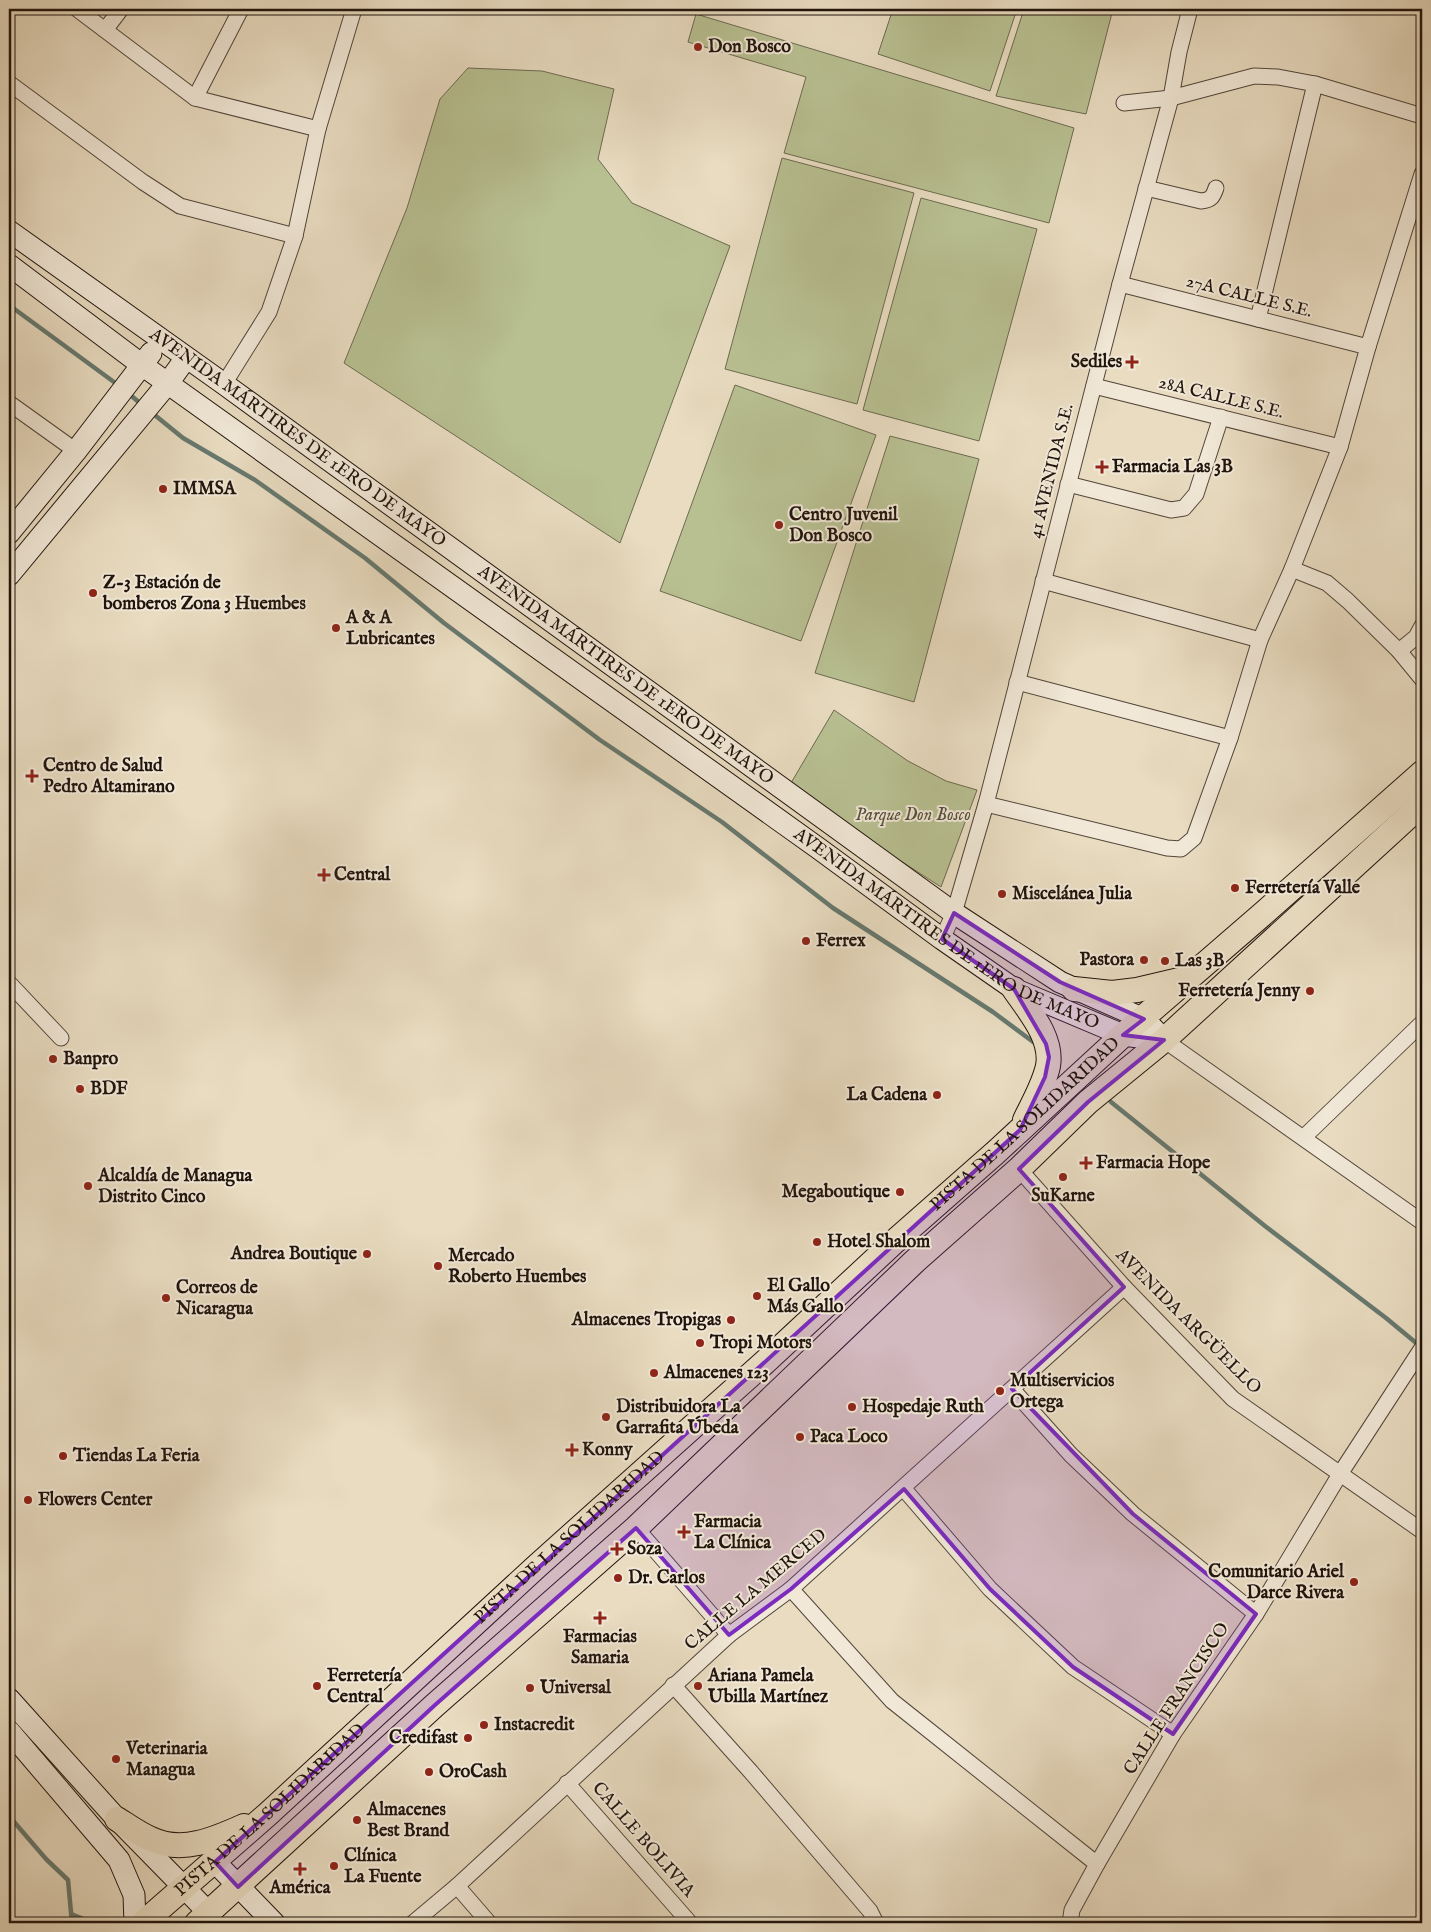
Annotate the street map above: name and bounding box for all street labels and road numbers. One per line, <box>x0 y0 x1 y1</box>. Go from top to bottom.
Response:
street label: 27A CALLE S.E. <box>1184 270 1314 324</box>
street label: AVENIDA MÁRTIRES DE 1ERO DE MAYO <box>144 322 450 553</box>
street label: 28A CALLE S.E. <box>1156 371 1286 425</box>
street label: 41 AVENIDA S.E. <box>1024 401 1080 541</box>
street label: AVENIDA MÁRTIRES DE 1ERO DE MAYO <box>472 559 778 790</box>
street label: AVENIDA MÁRTIRES DE 1ERO DE MAYO <box>788 822 1103 1035</box>
street label: PISTA DE LA SOLIDARIDAD <box>925 1032 1125 1216</box>
street label: AVENIDA ARGÜELLO <box>1110 1243 1267 1400</box>
street label: PISTA DE LA SOLIDARIDAD <box>470 1446 670 1629</box>
street label: CALLE LA MERCED <box>680 1524 832 1656</box>
street label: CALLE FRANCISCO <box>1119 1618 1235 1780</box>
street label: PISTA DE LA SOLIDARIDAD <box>170 1719 370 1902</box>
street label: CALLE BOLIVIA <box>587 1777 700 1903</box>

